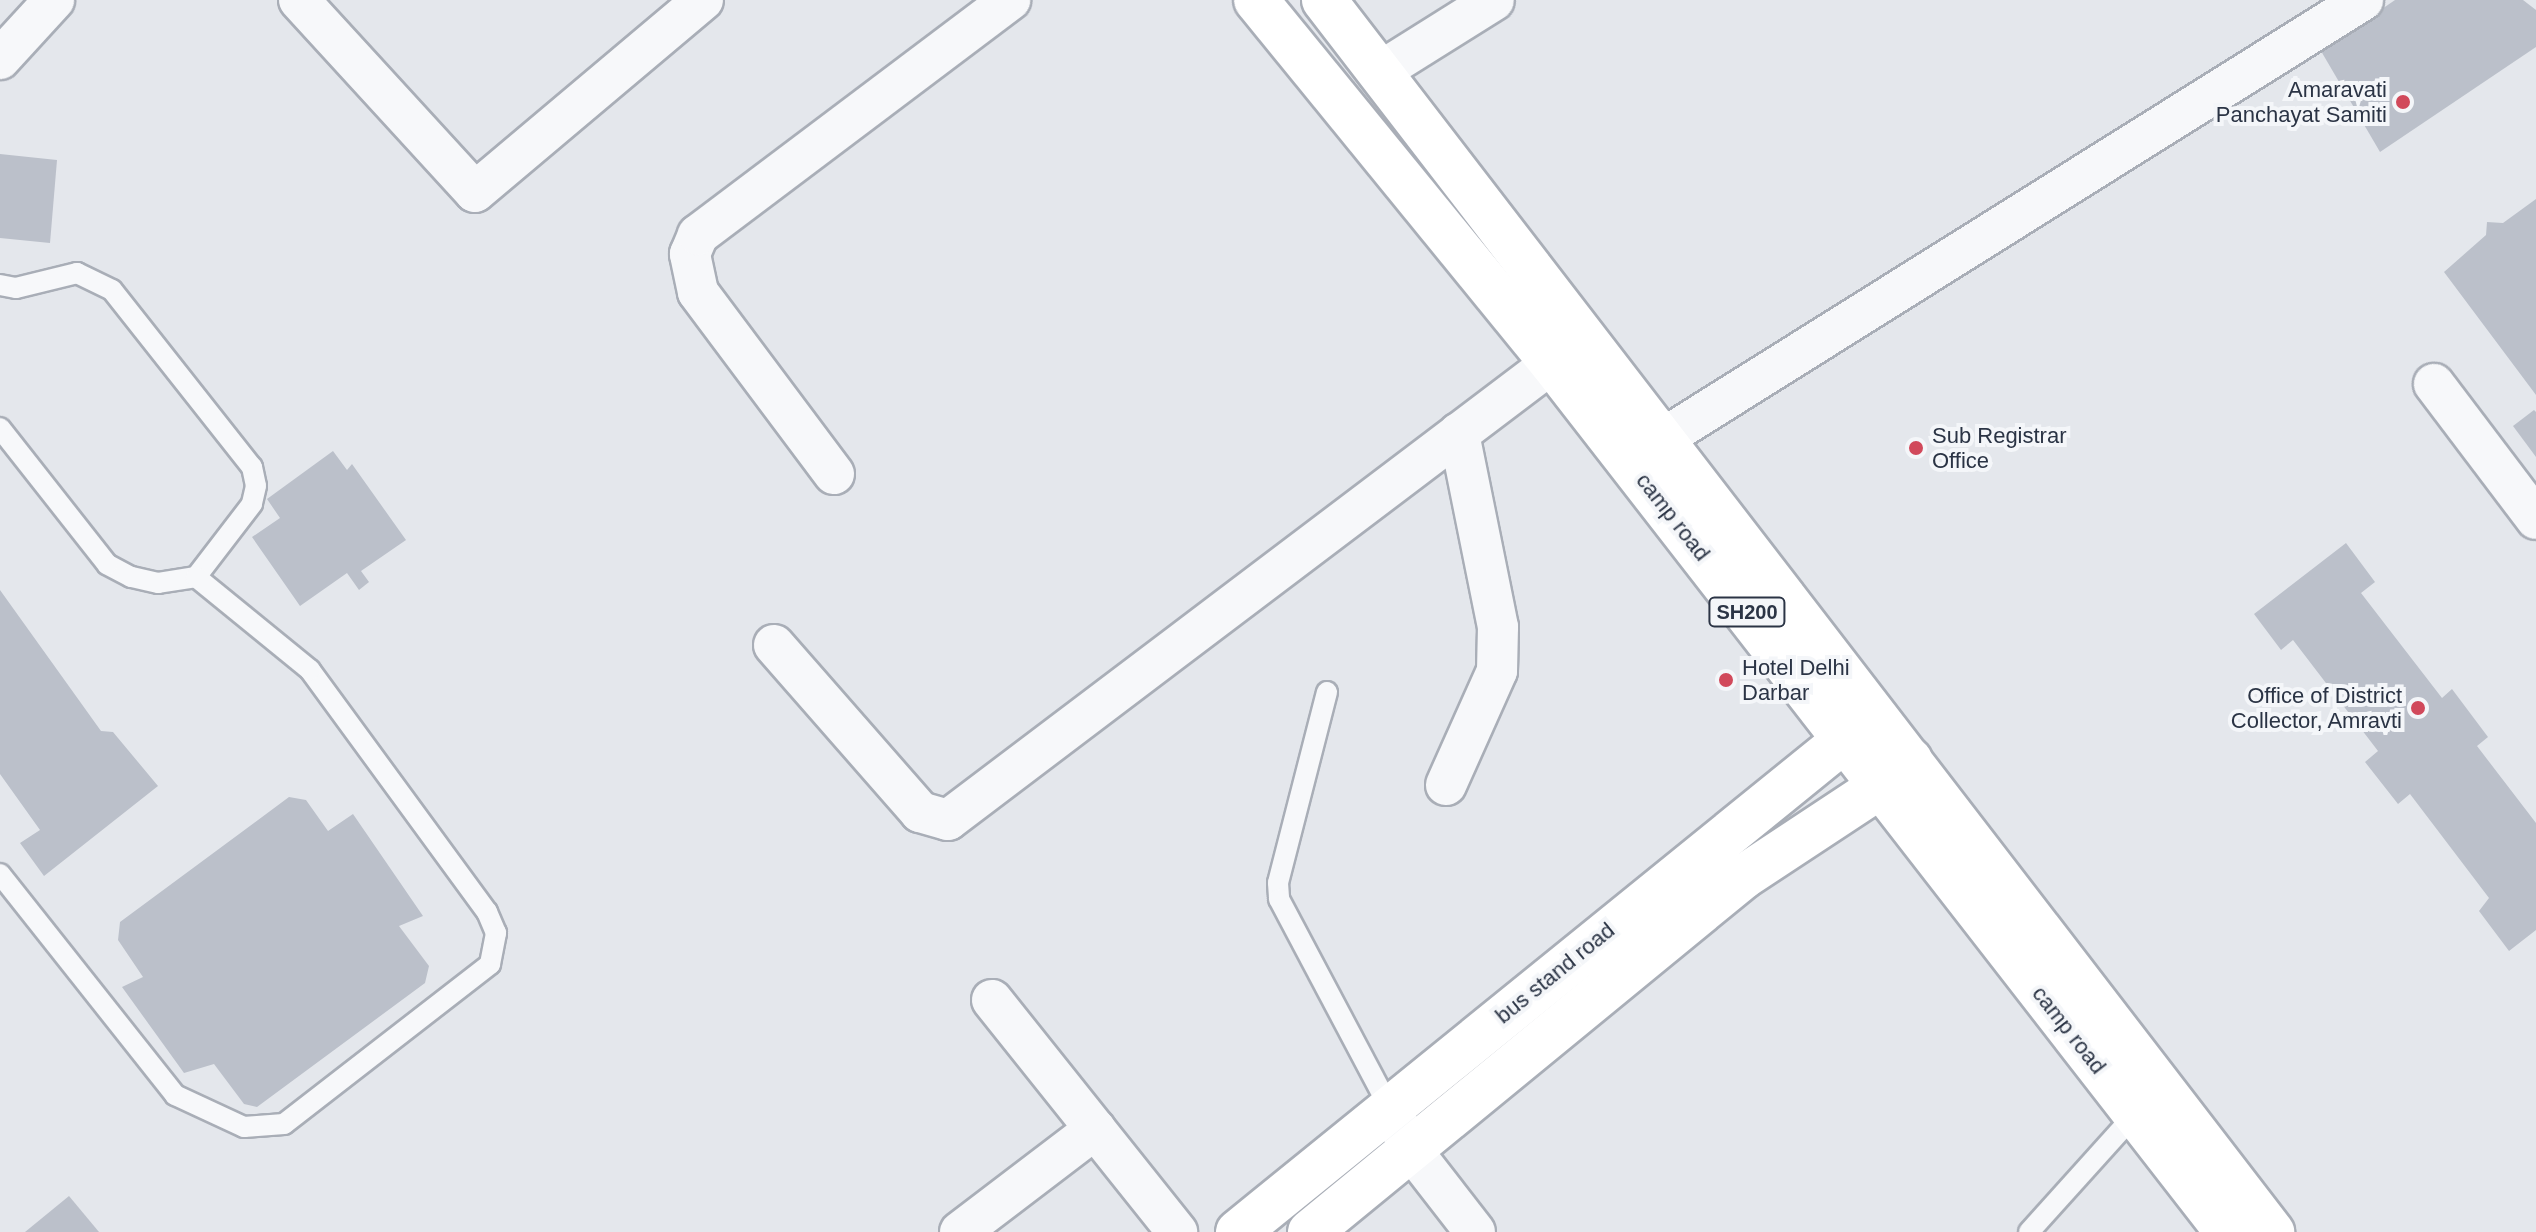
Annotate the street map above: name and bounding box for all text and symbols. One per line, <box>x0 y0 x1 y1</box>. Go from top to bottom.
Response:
place label: Amaravati Panchayat Samiti <box>2216 76 2387 128</box>
marker: Amaravati Panchayat Samiti <box>2394 93 2412 111</box>
place label: Sub Registrar Office <box>1932 422 2067 474</box>
marker: Sub Registrar Office <box>1907 439 1925 457</box>
street label: camp road <box>1631 468 1715 566</box>
road number: SH200 <box>1707 596 1787 628</box>
place label: Hotel Delhi Darbar <box>1742 654 1850 706</box>
marker: Hotel Delhi Darbar <box>1717 671 1735 689</box>
place label: Office of District Collector, Amravti <box>2230 682 2402 734</box>
marker: Office of District Collector, Amravti <box>2409 699 2427 717</box>
street label: bus stand road <box>1490 917 1620 1029</box>
street label: camp road <box>2027 981 2111 1079</box>

